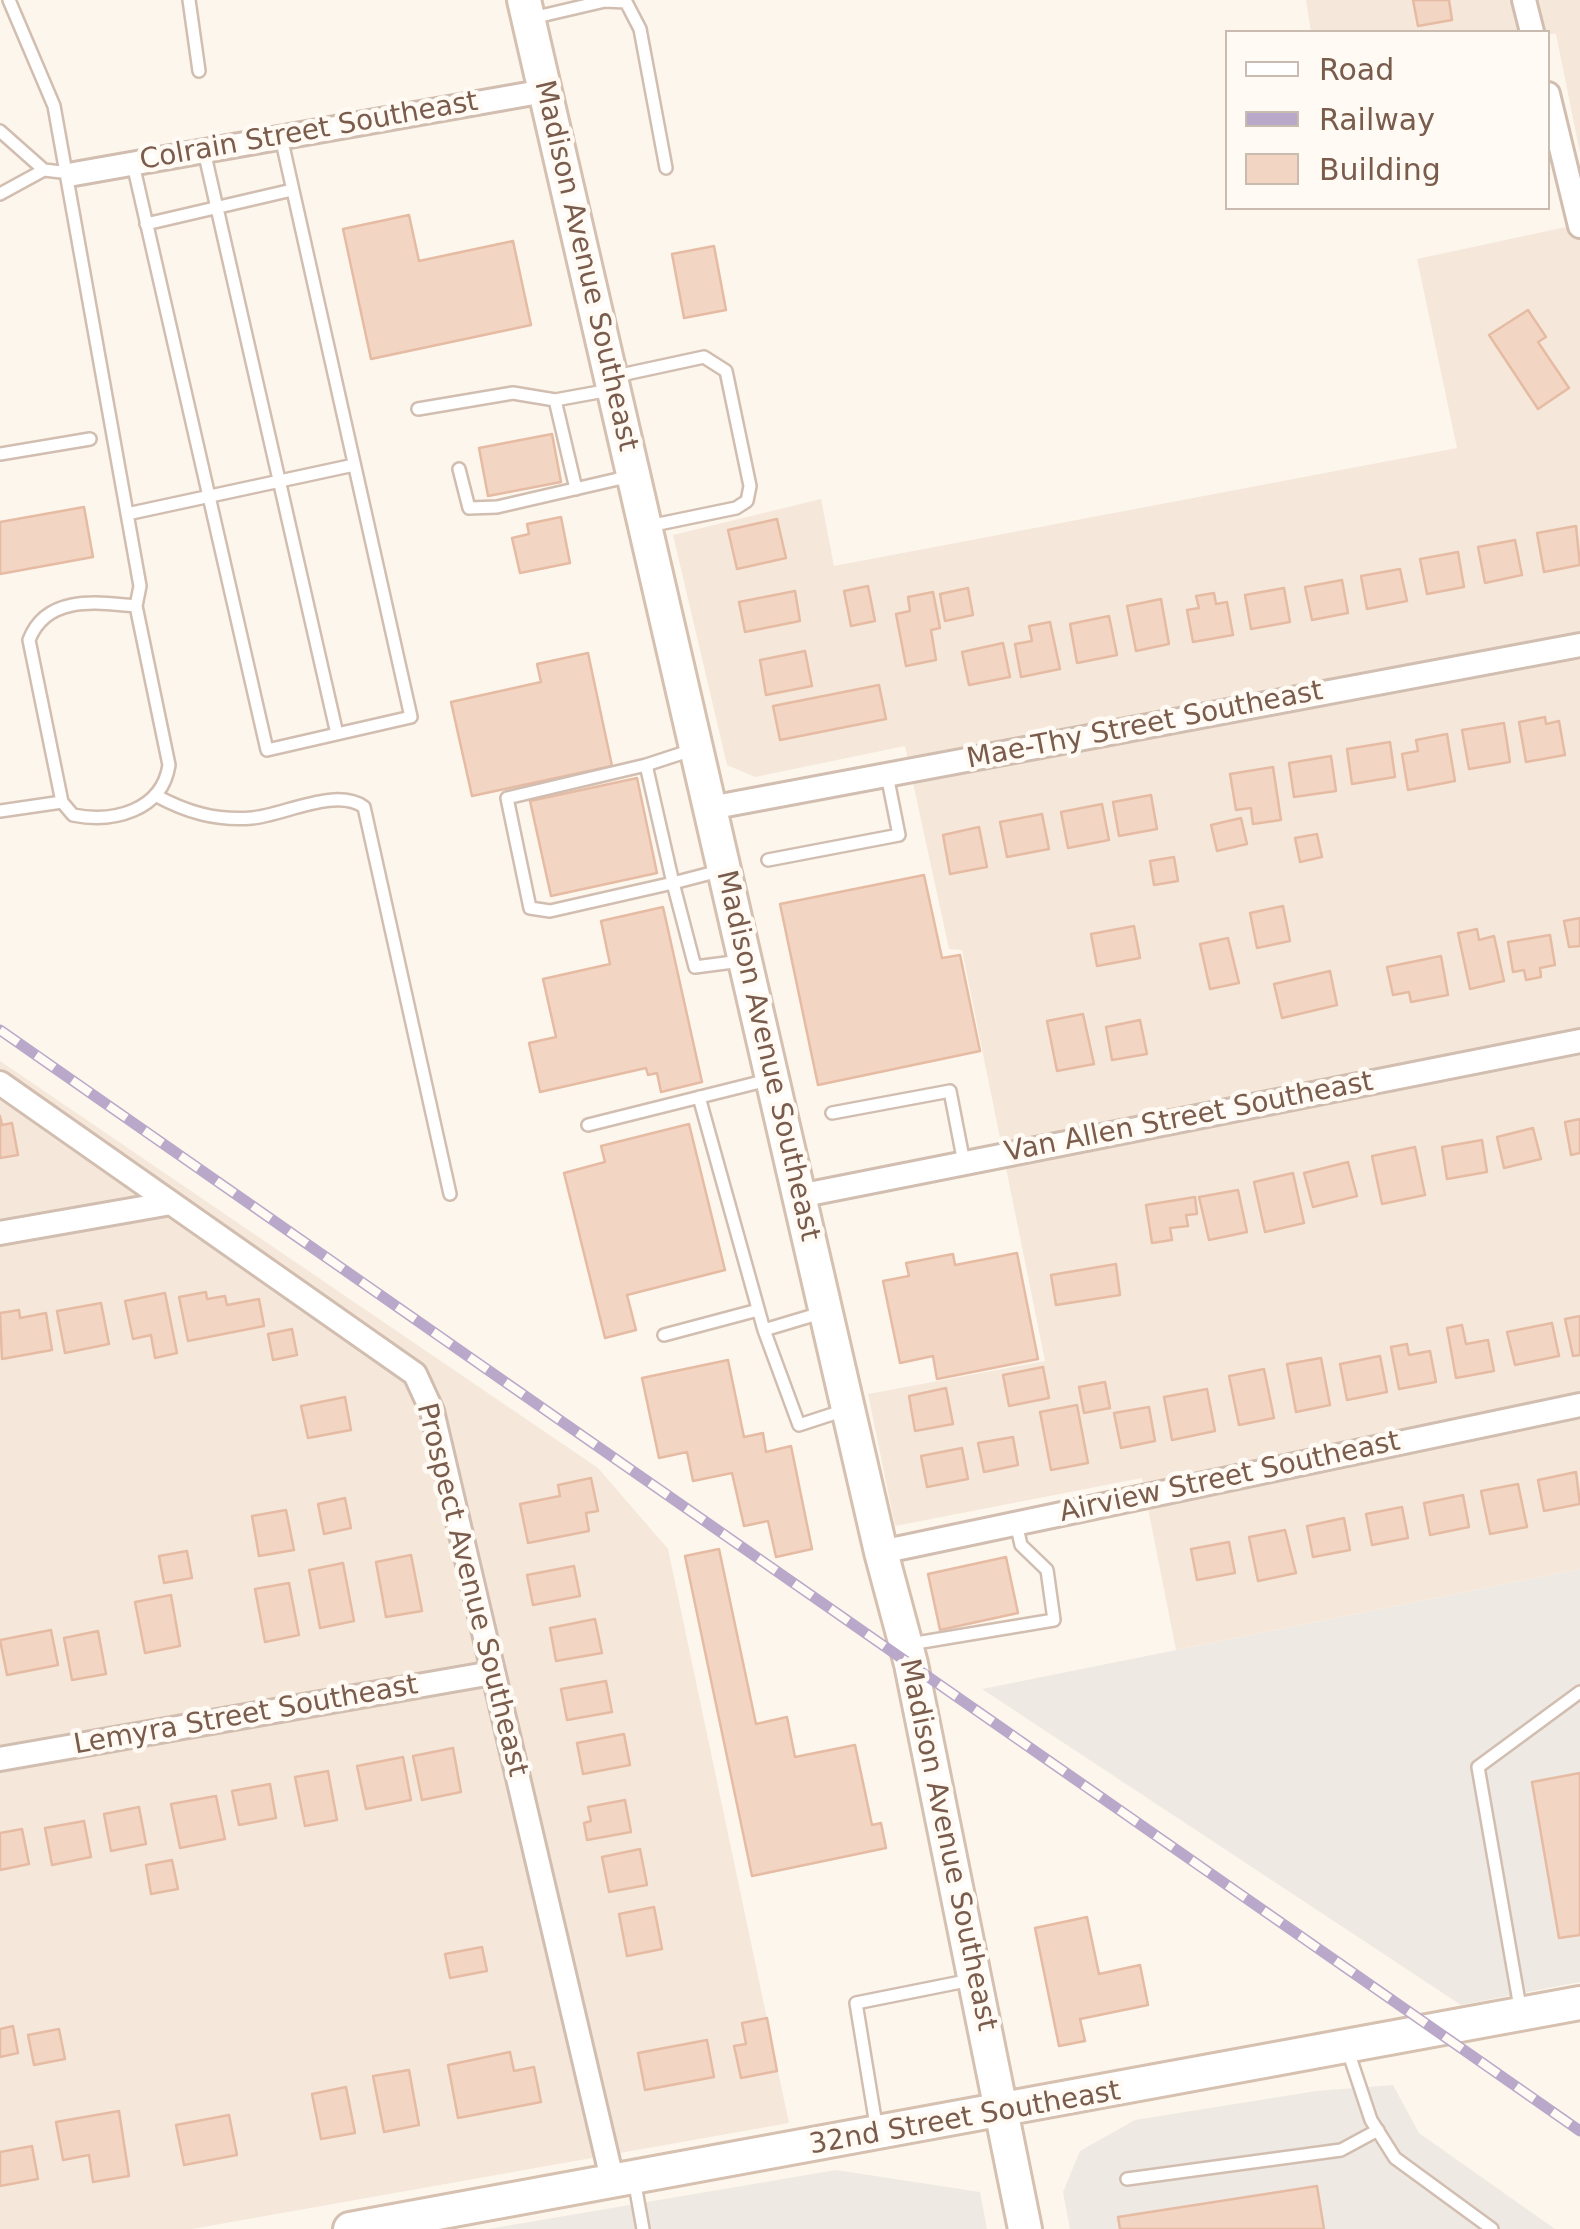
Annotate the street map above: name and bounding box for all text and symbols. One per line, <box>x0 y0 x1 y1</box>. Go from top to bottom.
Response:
legend <box>1225 30 1550 210</box>
text: Road <box>1319 52 1394 87</box>
street label: Madison Avenue Southeast <box>526 77 644 455</box>
street label: Colrain Street Southeast <box>137 86 481 178</box>
text: Railway <box>1319 102 1435 137</box>
text: Building <box>1319 152 1441 187</box>
street label: Mae-Thy Street Southeast <box>964 675 1326 777</box>
street label: Madison Avenue Southeast <box>708 867 826 1245</box>
street label: Van Allen Street Southeast <box>1002 1066 1376 1170</box>
street label: Prospect Avenue Southeast <box>408 1400 534 1780</box>
street label: Airview Street Southeast <box>1057 1425 1403 1531</box>
street label: Madison Avenue Southeast <box>891 1656 1003 2034</box>
street label: Lemyra Street Southeast <box>71 1669 421 1763</box>
street label: 32nd Street Southeast <box>807 2075 1123 2163</box>

